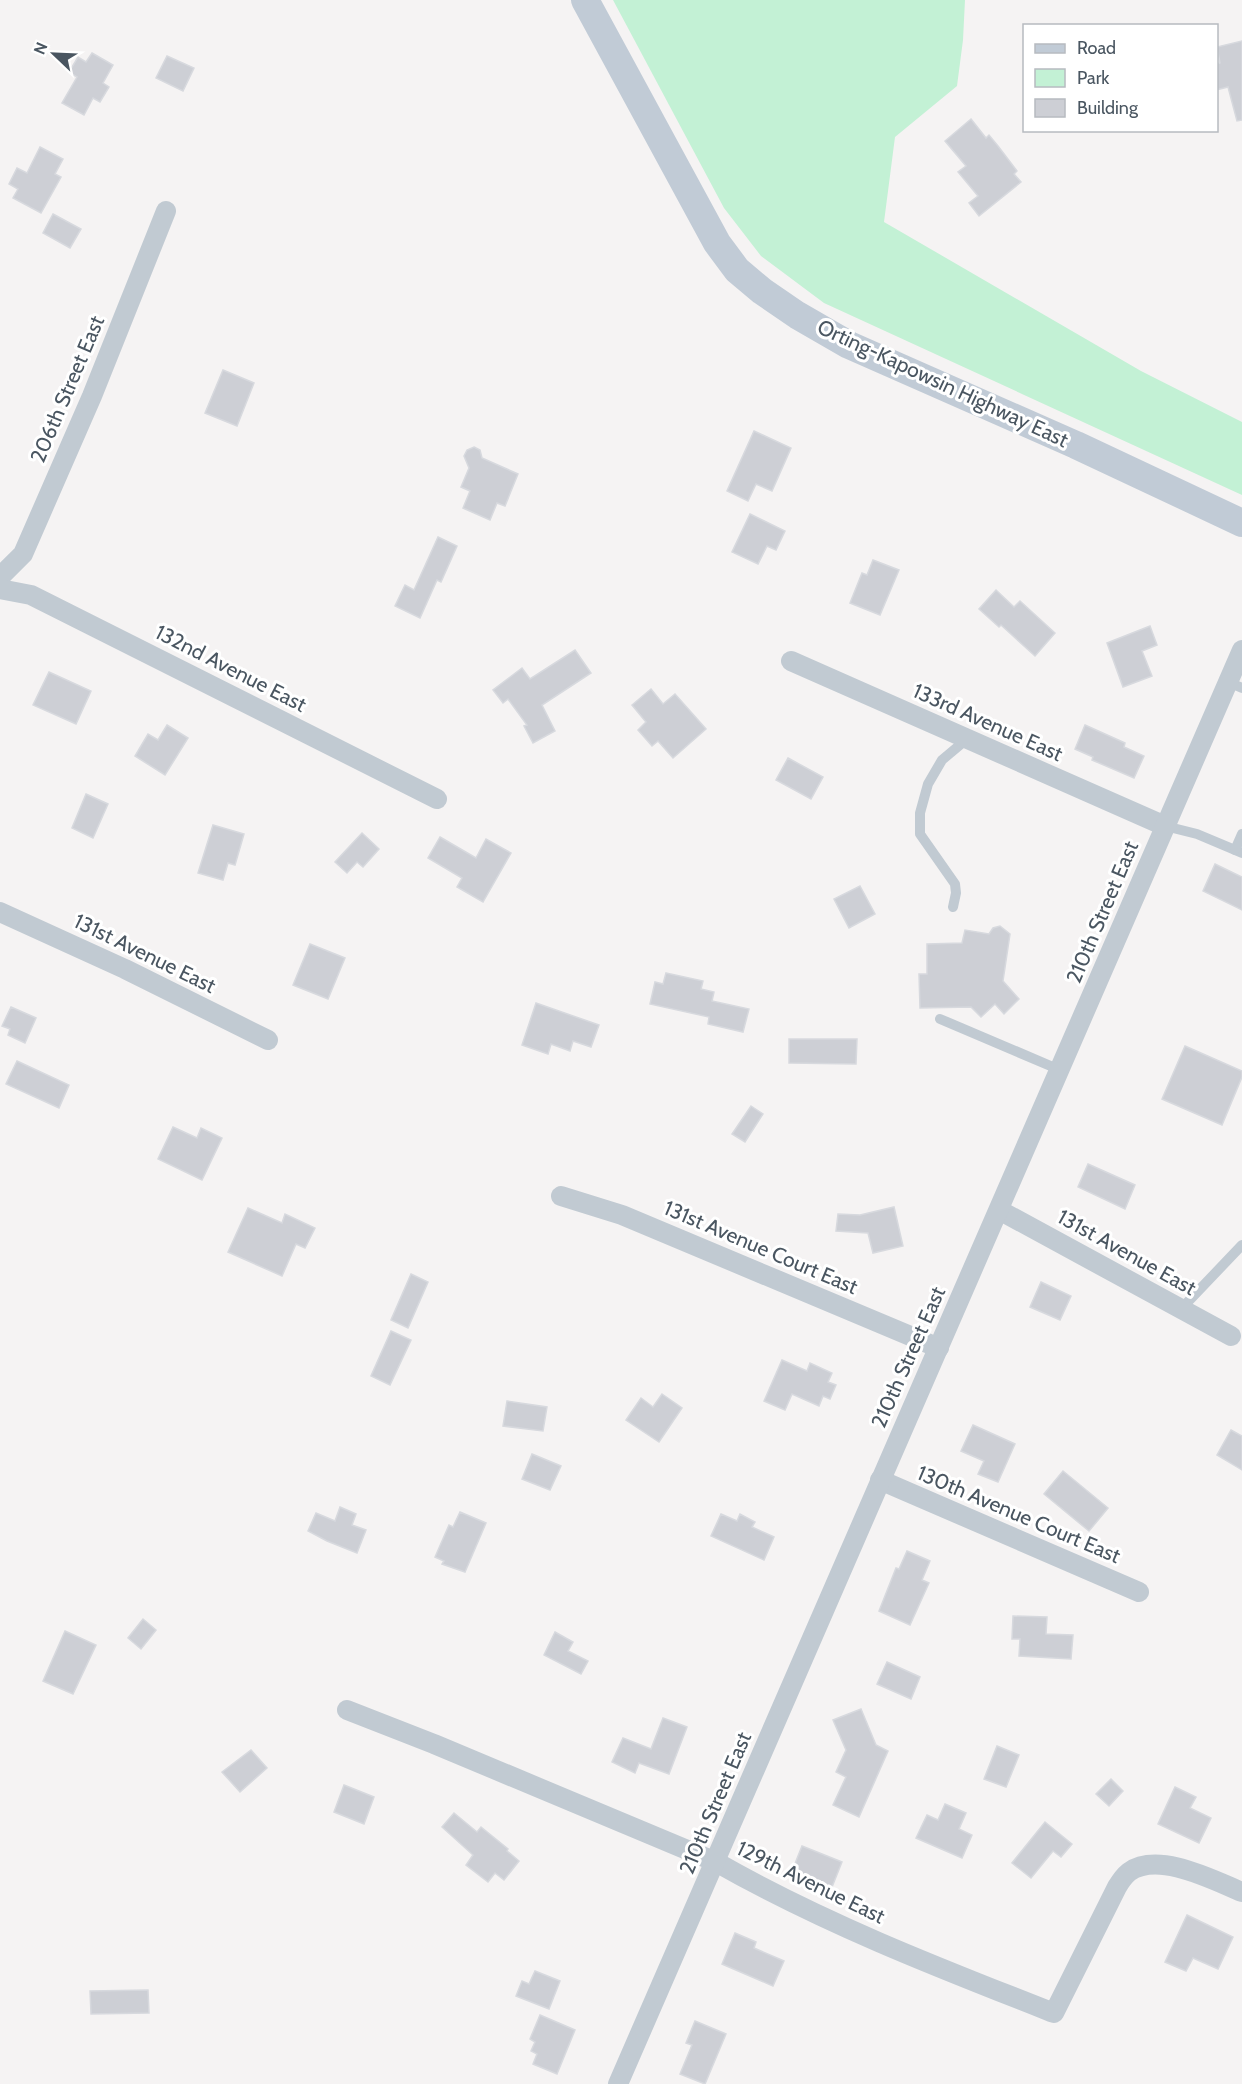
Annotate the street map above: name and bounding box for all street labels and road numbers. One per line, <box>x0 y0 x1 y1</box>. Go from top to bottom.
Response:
street label: 206th Street East <box>25 312 109 466</box>
street label: Orting-Kapowsin Highway East <box>814 314 1072 452</box>
street label: 132nd Avenue East <box>151 619 311 717</box>
street label: 133rd Avenue East <box>909 678 1067 766</box>
street label: 210th Street East <box>1061 837 1143 987</box>
street label: 131st Avenue East <box>70 908 220 998</box>
street label: 131st Avenue Court East <box>660 1195 862 1299</box>
street label: 131st Avenue East <box>1053 1204 1201 1300</box>
street label: 210th Street East <box>866 1283 950 1431</box>
street label: 130th Avenue Court East <box>914 1460 1124 1568</box>
street label: 210th Street East <box>674 1728 756 1878</box>
street label: 129th Avenue East <box>733 1835 889 1929</box>

